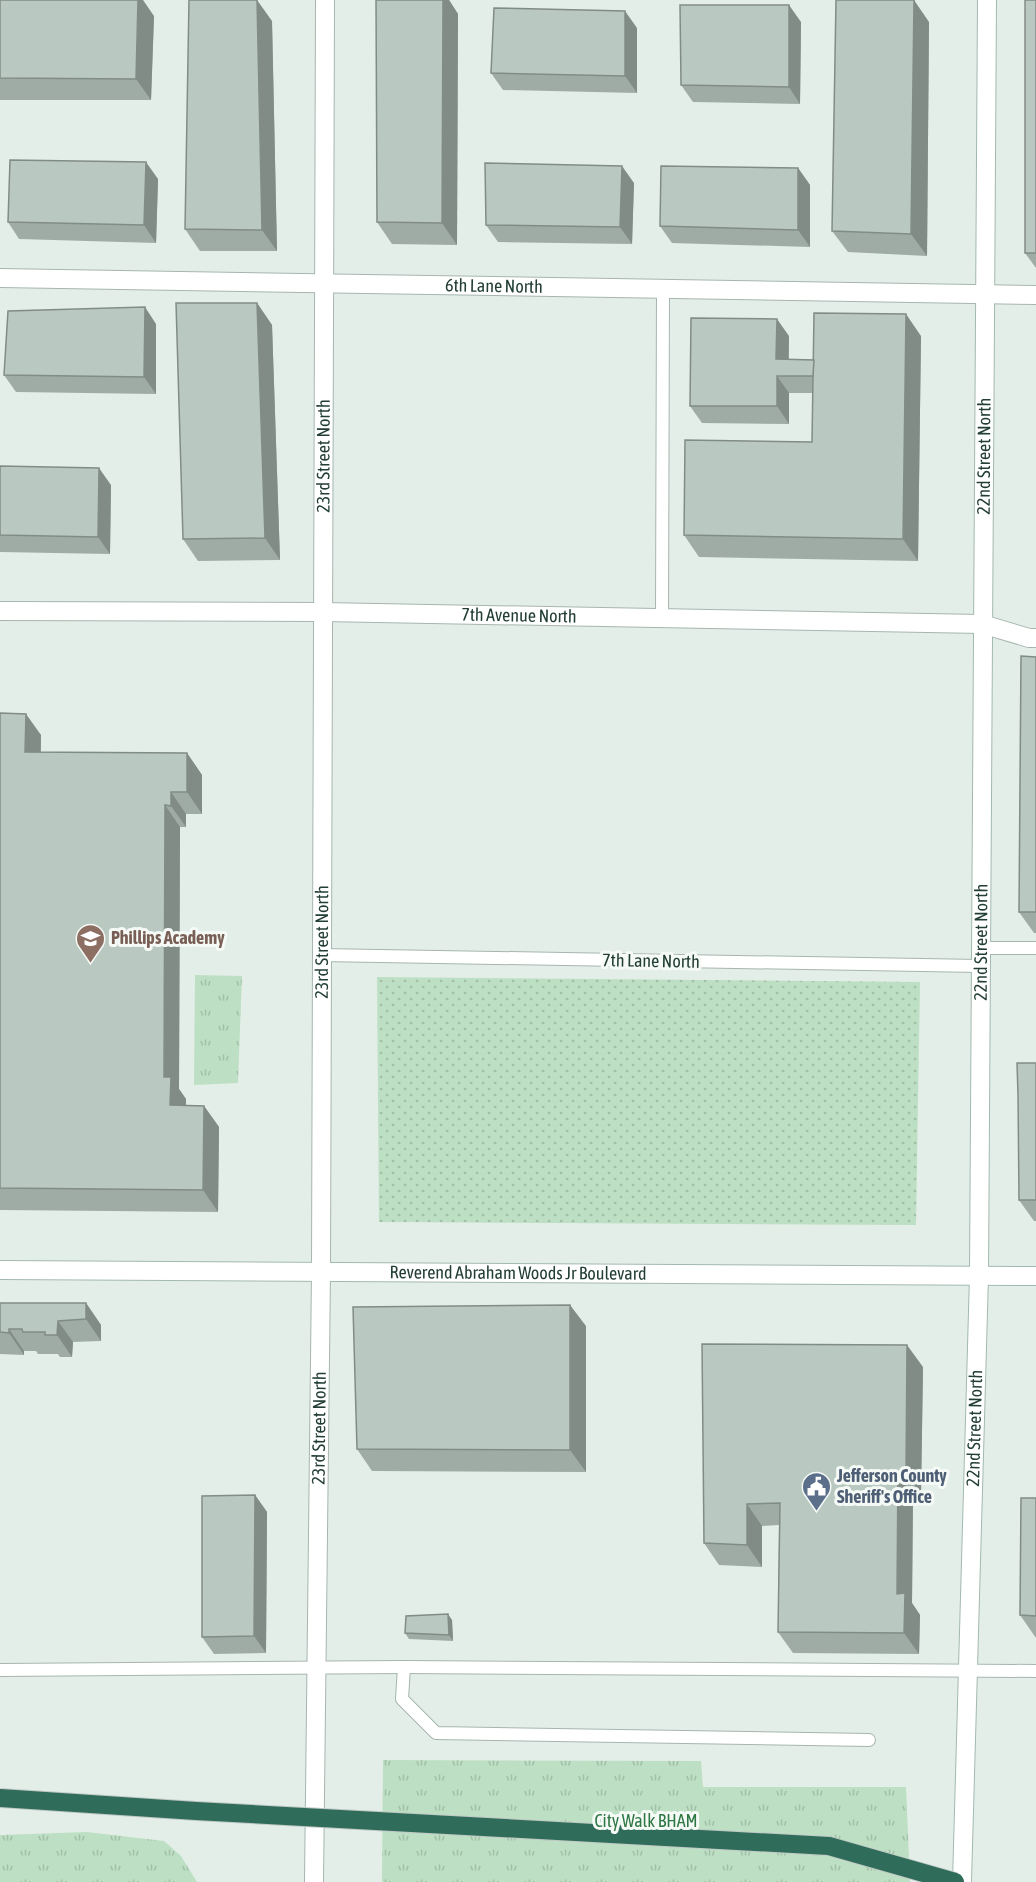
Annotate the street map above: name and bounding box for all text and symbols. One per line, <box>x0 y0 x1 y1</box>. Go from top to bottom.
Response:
street label: 6th Lane North <box>445 274 543 297</box>
street label: 22nd Street North <box>973 398 995 515</box>
street label: 23rd Street North <box>312 399 334 513</box>
street label: 7th Avenue North <box>461 604 577 627</box>
street label: 22nd Street North <box>970 884 991 1001</box>
street label: 23rd Street North <box>311 885 332 999</box>
school or university icon: Phillips Academy <box>74 922 106 964</box>
place label: Phillips Academy <box>111 927 225 948</box>
street label: 7th Lane North <box>602 949 700 972</box>
street label: Reverend Abraham Woods Jr Boulevard <box>389 1261 647 1284</box>
street label: 22nd Street North <box>962 1369 986 1487</box>
street label: 23rd Street North <box>308 1371 330 1485</box>
place label: Jefferson County Sheriff's Office <box>836 1465 947 1507</box>
public building icon: Jefferson County Sheriff's Office <box>800 1470 832 1512</box>
park label: City Walk BHAM <box>594 1810 698 1831</box>

